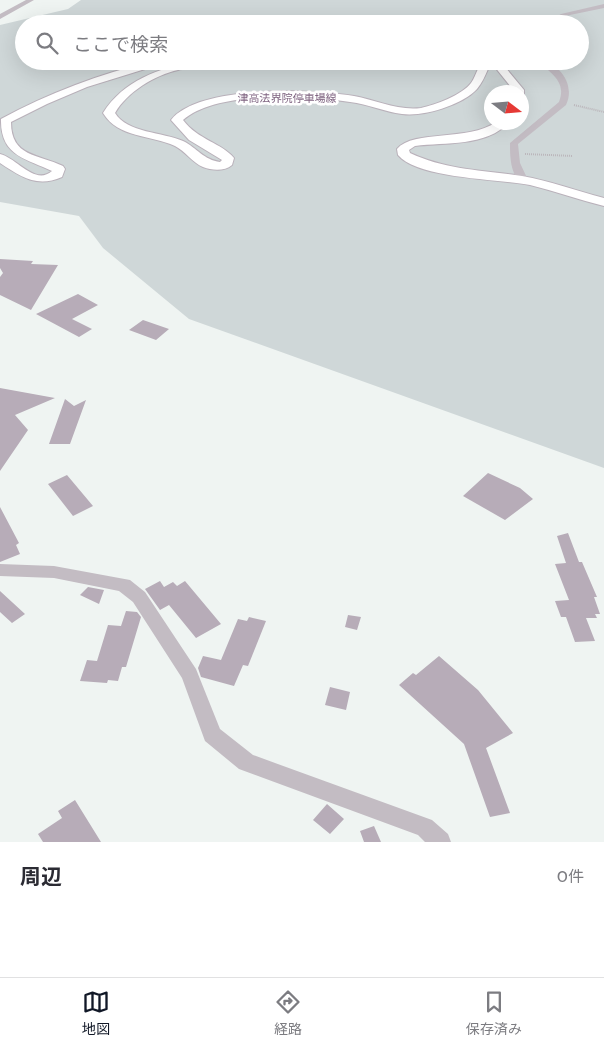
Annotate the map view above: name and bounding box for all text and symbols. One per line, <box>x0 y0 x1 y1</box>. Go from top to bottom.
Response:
search box <box>15 15 589 70</box>
icon: search <box>33 29 61 57</box>
text: ここで検索 <box>73 33 168 56</box>
north arrow <box>484 85 529 130</box>
street label: 津高法界院停車場線 <box>238 91 337 105</box>
text: 周辺 <box>20 864 62 889</box>
text: 0件 <box>557 867 584 886</box>
tab: 地図 <box>82 988 110 1038</box>
tab: 経路 <box>274 988 302 1038</box>
tab: 保存済み <box>466 988 522 1038</box>

